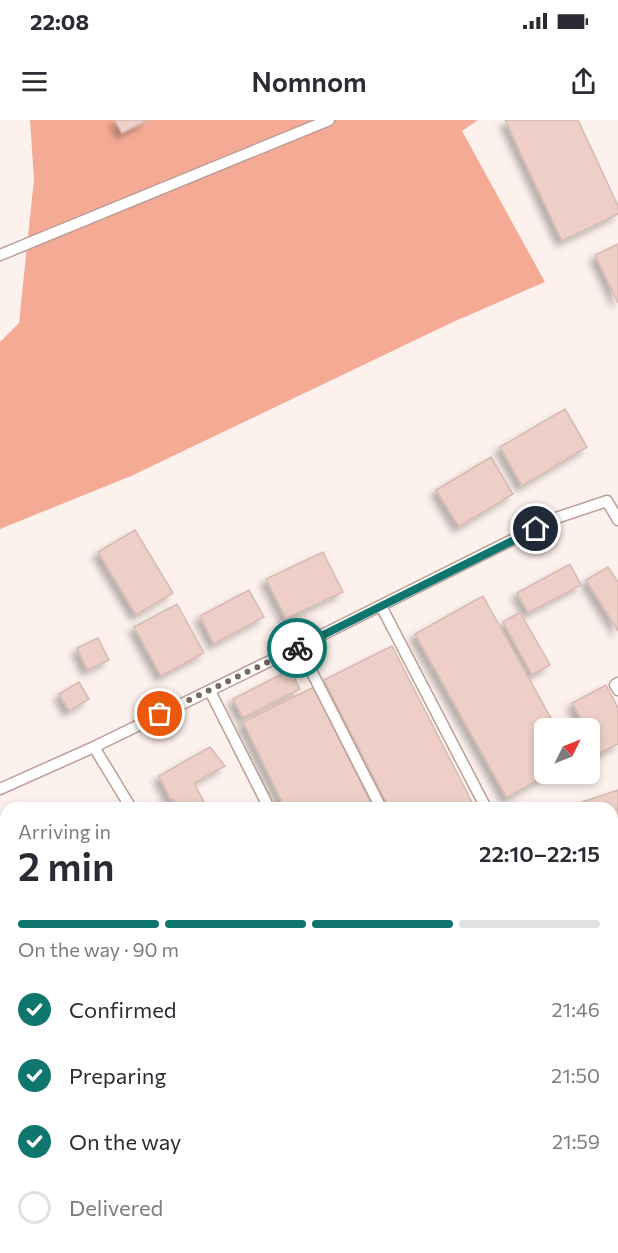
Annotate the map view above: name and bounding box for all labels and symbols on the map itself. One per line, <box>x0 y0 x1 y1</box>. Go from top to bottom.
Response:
pin <box>510 503 561 554</box>
courier <box>267 618 327 678</box>
pin <box>134 688 185 739</box>
north arrow <box>534 718 600 784</box>

